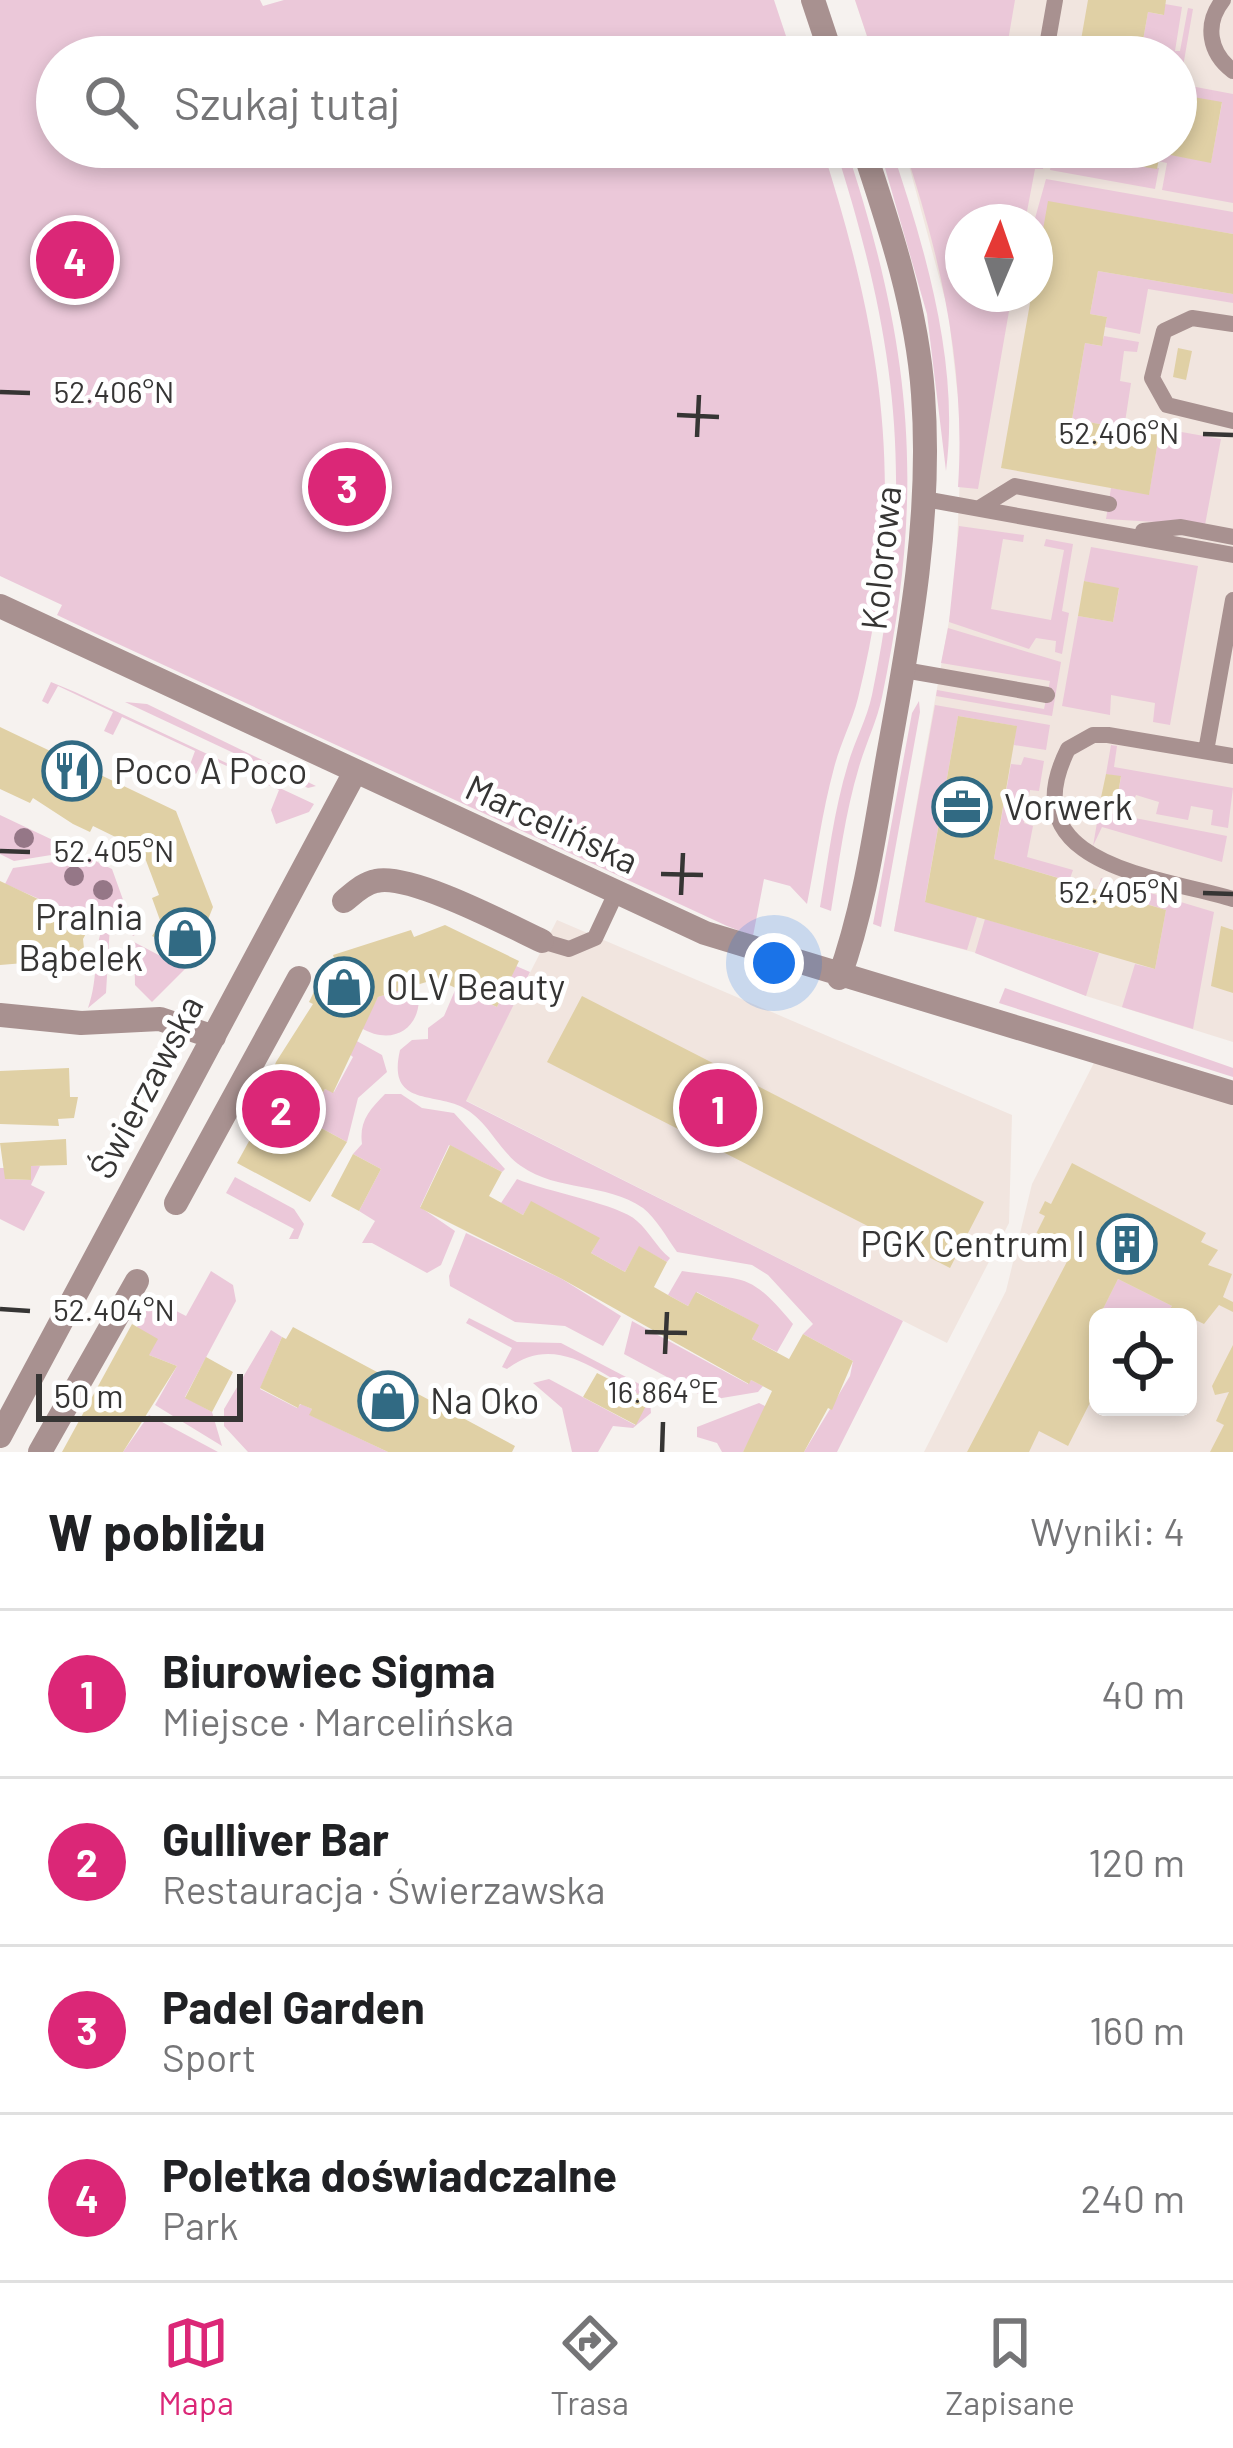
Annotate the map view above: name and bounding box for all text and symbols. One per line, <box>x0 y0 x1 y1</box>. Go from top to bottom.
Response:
search box <box>36 36 1197 168</box>
icon: search <box>78 69 144 135</box>
text: Szukaj tutaj <box>174 75 401 129</box>
north arrow <box>945 204 1053 312</box>
pin: 4 <box>36 215 114 305</box>
text: 52.406°N <box>54 373 174 409</box>
text: 52.406°N <box>1059 414 1179 450</box>
pin: 3 <box>308 442 386 532</box>
street label: Kolorowa <box>851 484 908 632</box>
restaurant icon: Poco A Poco <box>41 740 103 802</box>
place label: Poco A Poco <box>114 748 307 791</box>
street label: Marcelińska <box>460 764 646 881</box>
office icon: Vorwerk <box>931 776 993 838</box>
place label: Vorwerk <box>1004 784 1133 827</box>
text: 52.405°N <box>54 832 174 868</box>
text: 52.405°N <box>1059 873 1179 909</box>
place label: Pralnia Bąbelek <box>18 894 143 978</box>
shop icon: Pralnia Bąbelek <box>154 907 216 969</box>
your location <box>744 933 804 993</box>
shop icon: OLV Beauty <box>313 956 375 1018</box>
place label: OLV Beauty <box>386 964 565 1007</box>
street label: Świerzawska <box>79 987 211 1185</box>
pin: 1 <box>679 1063 757 1153</box>
pin: 2 <box>242 1064 320 1154</box>
building icon: PGK Centrum I <box>1096 1213 1158 1275</box>
place label: PGK Centrum I <box>860 1221 1085 1264</box>
text: 52.404°N <box>53 1291 175 1327</box>
map controls <box>1089 1308 1197 1416</box>
button: locate <box>1089 1308 1197 1416</box>
scale bar <box>36 1368 243 1421</box>
shop icon: Na Oko <box>357 1370 419 1432</box>
text: 16.864°E <box>607 1373 719 1409</box>
text: 50 m <box>54 1375 124 1415</box>
place label: Na Oko <box>430 1378 539 1421</box>
text: W pobliżu <box>48 1500 266 1561</box>
text: Wyniki: 4 <box>1030 1507 1185 1554</box>
text: Biurowiec Sigma <box>162 1643 495 1697</box>
text: 1 <box>80 1670 94 1717</box>
text: 40 m <box>1101 1670 1185 1717</box>
text: Miejsce · Marcelińska <box>162 1697 514 1744</box>
text: Gulliver Bar <box>162 1811 389 1865</box>
text: 2 <box>76 1838 98 1885</box>
text: 120 m <box>1088 1838 1185 1885</box>
text: Restauracja · Świerzawska <box>162 1865 605 1912</box>
text: Padel Garden <box>162 1979 425 2033</box>
text: 3 <box>76 2006 98 2053</box>
text: 160 m <box>1089 2006 1185 2053</box>
text: Sport <box>162 2033 256 2080</box>
text: Poletka doświadczalne <box>162 2147 617 2201</box>
text: 4 <box>75 2174 99 2221</box>
text: 240 m <box>1081 2174 1185 2221</box>
text: Park <box>162 2201 239 2248</box>
tab: Mapa <box>158 2310 234 2422</box>
tab: Trasa <box>550 2310 629 2422</box>
tab: Zapisane <box>945 2310 1075 2422</box>

